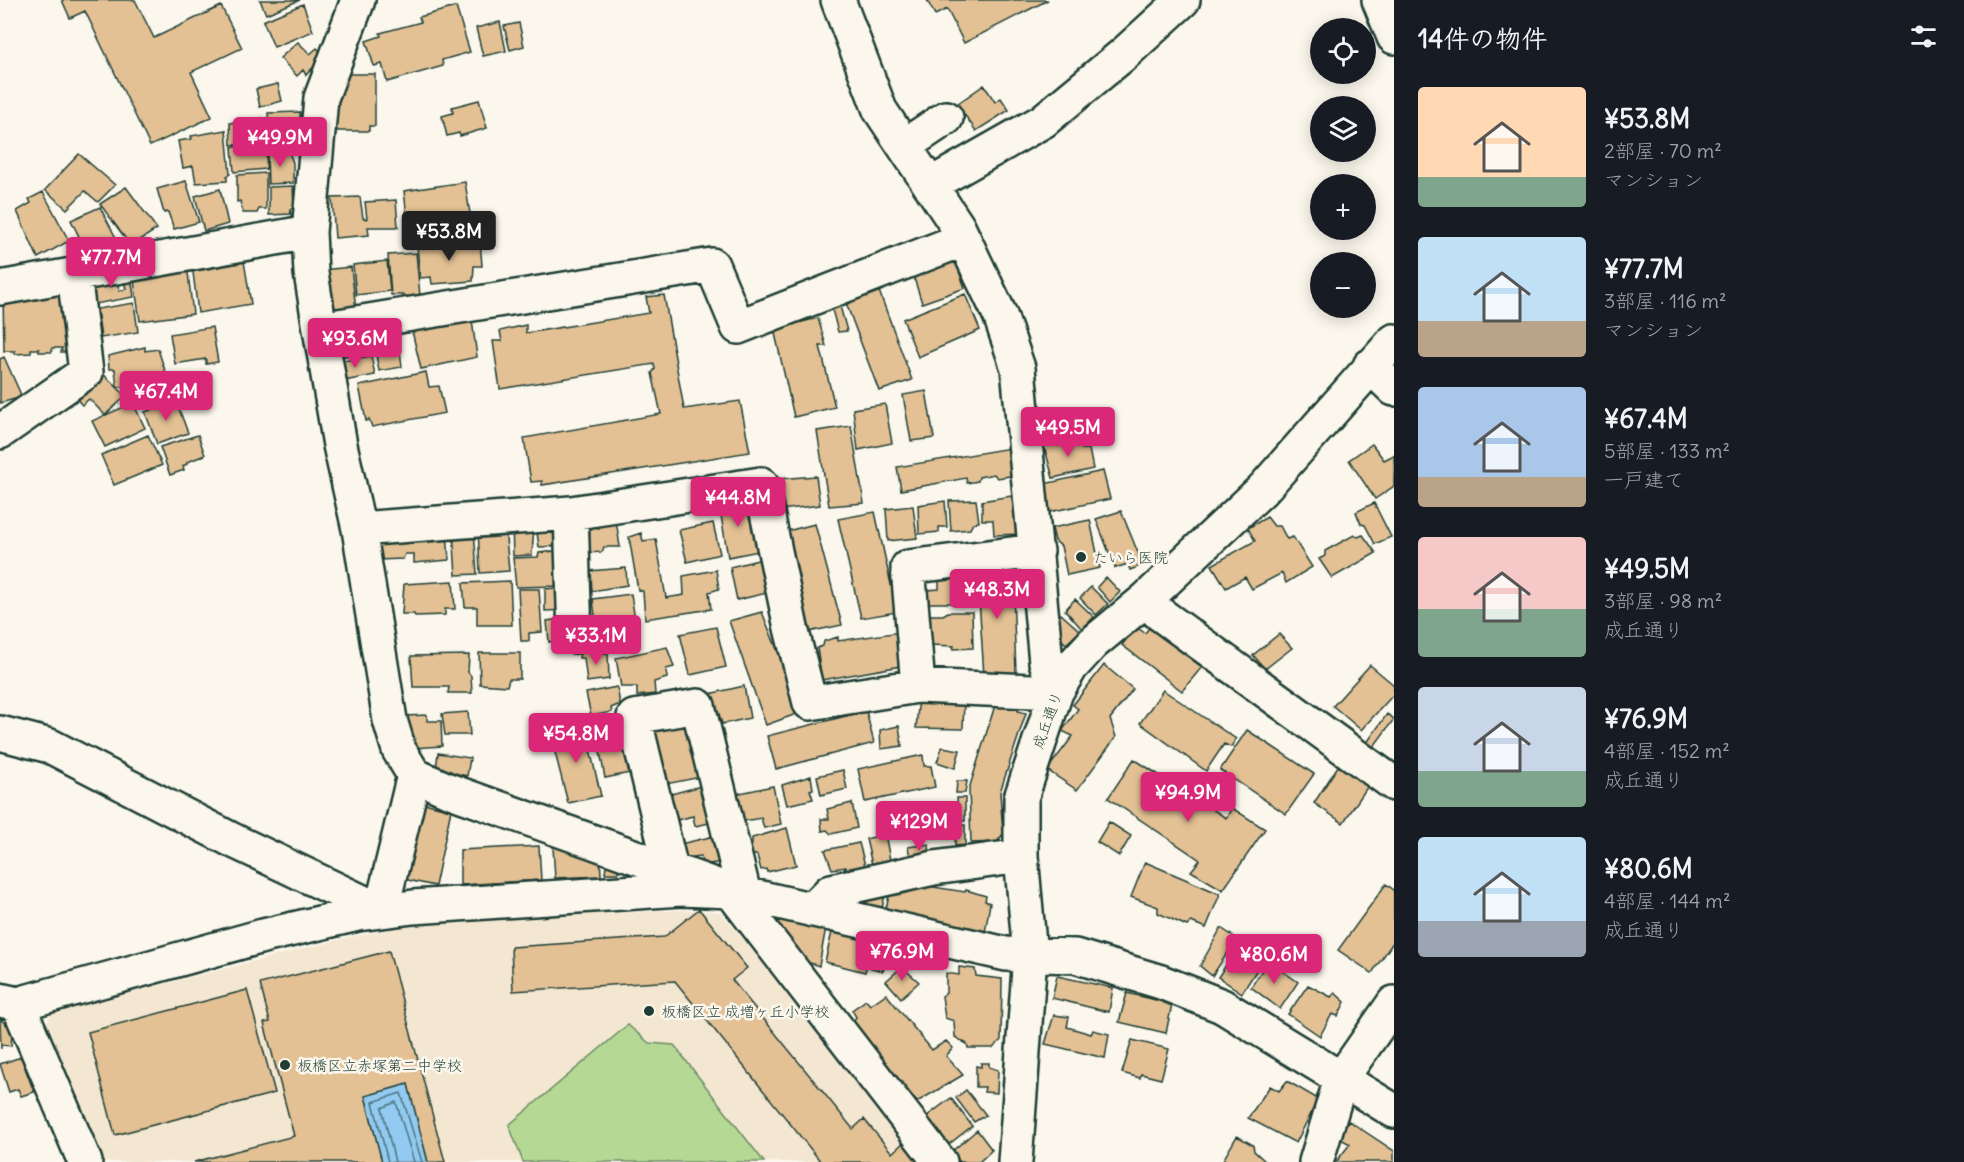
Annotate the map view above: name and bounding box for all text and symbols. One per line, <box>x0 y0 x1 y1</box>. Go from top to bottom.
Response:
map controls <box>1310 18 1376 318</box>
button: locate <box>1310 18 1376 84</box>
icon: filters <box>1907 20 1940 53</box>
text: 14件の物件 <box>1418 22 1547 55</box>
button: layers <box>1310 96 1376 162</box>
text: ¥53.8M <box>1604 102 1690 135</box>
icon: home <box>1466 111 1538 183</box>
pin: ¥49.9M <box>231 117 329 168</box>
text: ¥49.9M <box>247 124 313 149</box>
text: 2部屋 · 70 m² <box>1604 138 1722 163</box>
text: マンション <box>1604 167 1703 192</box>
button: + <box>1310 174 1376 240</box>
pin: ¥53.8M <box>400 211 498 262</box>
text: ¥53.8M <box>416 218 482 243</box>
pin: ¥77.7M <box>62 237 160 288</box>
text: ¥77.7M <box>80 244 142 269</box>
button: − <box>1310 252 1376 318</box>
text: ¥77.7M <box>1604 252 1684 285</box>
icon: home <box>1466 261 1538 333</box>
text: 3部屋 · 116 m² <box>1604 288 1727 313</box>
text: マンション <box>1604 317 1703 342</box>
pin: ¥93.6M <box>306 318 404 369</box>
text: ¥93.6M <box>322 325 388 350</box>
pin: ¥67.4M <box>117 371 215 422</box>
text: ¥67.4M <box>134 378 198 403</box>
text: ¥67.4M <box>1604 402 1688 435</box>
pin: ¥49.5M <box>1019 407 1117 458</box>
icon: home <box>1466 411 1538 483</box>
text: ¥49.5M <box>1035 414 1101 439</box>
text: 5部屋 · 133 m² <box>1604 438 1730 463</box>
text: 一戸建て <box>1604 467 1684 492</box>
pin: ¥44.8M <box>689 477 787 528</box>
text: ¥44.8M <box>705 484 771 509</box>
place label: たいら医院 <box>1093 548 1168 567</box>
marker: たいら医院 <box>1074 550 1088 564</box>
text: ¥49.5M <box>1604 552 1690 585</box>
icon: home <box>1466 561 1538 633</box>
pin: ¥48.3M <box>948 569 1046 620</box>
text: ¥48.3M <box>964 576 1030 601</box>
text: 3部屋 · 98 m² <box>1604 588 1722 613</box>
pin: ¥33.1M <box>547 615 645 666</box>
text: 成丘通り <box>1604 617 1684 642</box>
text: ¥33.1M <box>565 622 627 647</box>
street label: 成丘通り <box>1028 689 1066 751</box>
text: ¥76.9M <box>1604 702 1688 735</box>
icon: home <box>1466 711 1538 783</box>
pin: ¥54.8M <box>527 713 625 764</box>
text: ¥54.8M <box>543 720 609 745</box>
text: 4部屋 · 152 m² <box>1604 738 1730 763</box>
text: 成丘通り <box>1604 767 1684 792</box>
pin: ¥94.9M <box>1139 772 1237 823</box>
text: ¥94.9M <box>1155 779 1221 804</box>
pin: ¥129M <box>877 801 961 852</box>
text: ¥129M <box>890 808 948 833</box>
text: ¥80.6M <box>1604 852 1693 885</box>
icon: home <box>1466 861 1538 933</box>
text: 4部屋 · 144 m² <box>1604 888 1730 913</box>
text: 成丘通り <box>1604 917 1684 942</box>
pin: ¥76.9M <box>853 931 951 982</box>
pin: ¥80.6M <box>1225 934 1323 985</box>
text: ¥76.9M <box>870 938 934 963</box>
text: ¥80.6M <box>1240 941 1308 966</box>
place label: 板橋区立 成増ヶ丘小学校 <box>661 1002 830 1021</box>
marker: 板橋区立 成増ヶ丘小学校 <box>642 1004 656 1018</box>
place label: 板橋区立赤塚第二中学校 <box>297 1056 462 1075</box>
marker: 板橋区立赤塚第二中学校 <box>278 1058 292 1072</box>

